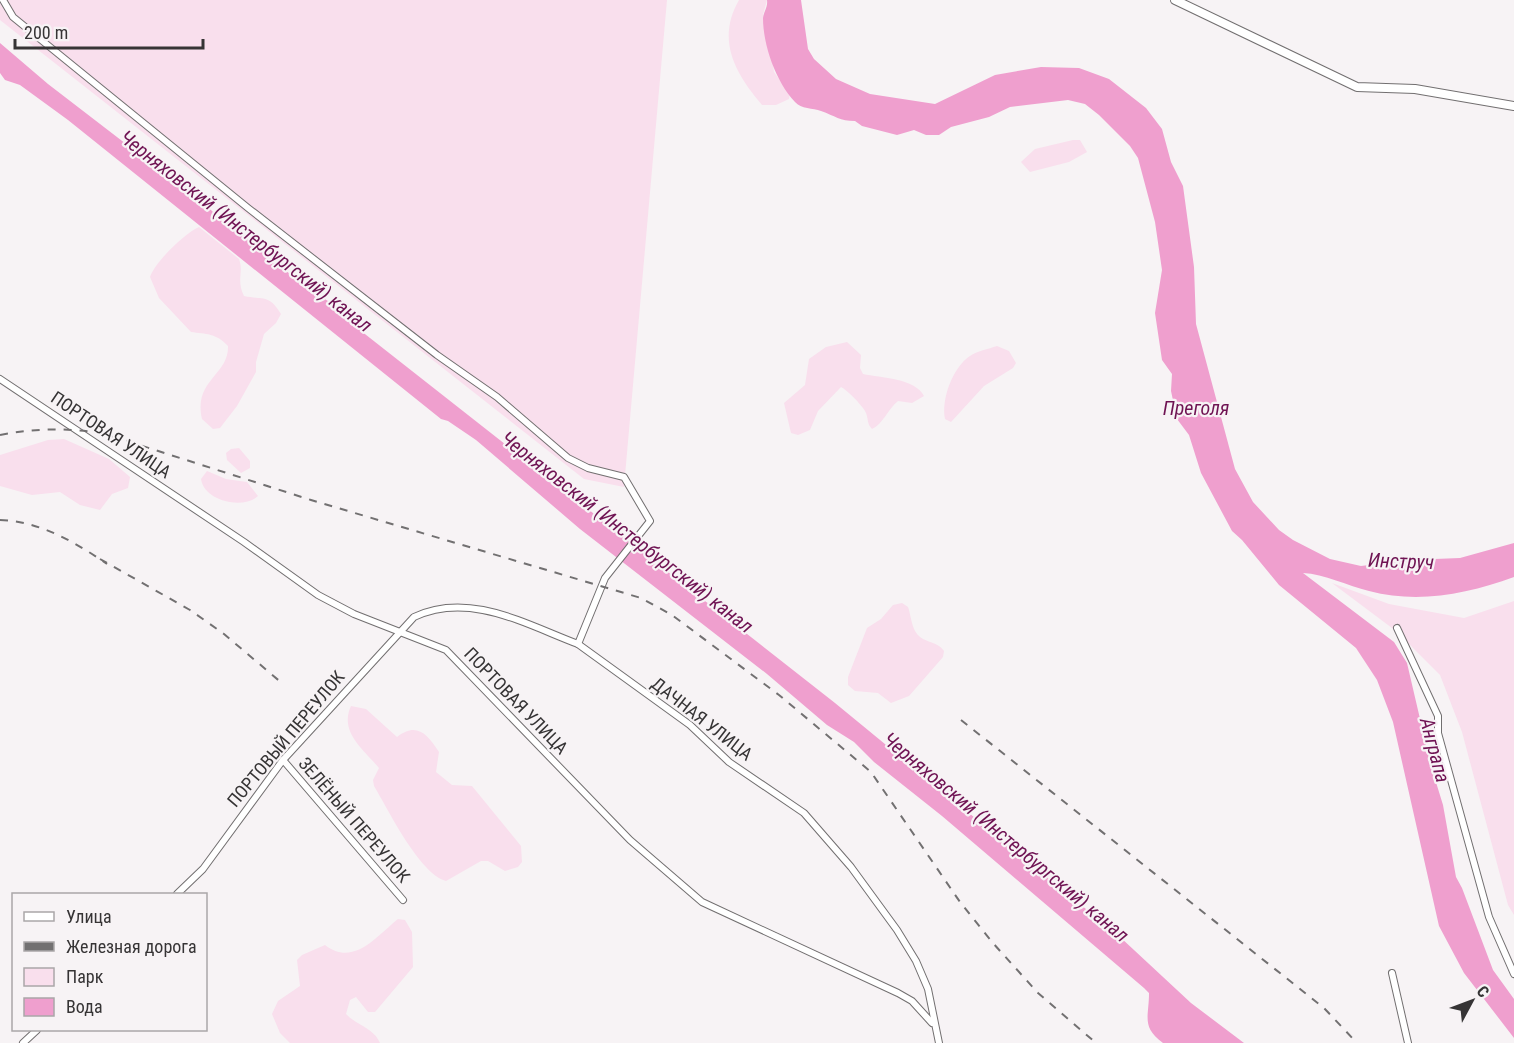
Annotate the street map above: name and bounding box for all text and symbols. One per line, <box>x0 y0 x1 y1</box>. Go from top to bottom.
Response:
scale bar <box>15 12 202 50</box>
text: 200 m <box>24 22 68 43</box>
water label: Черняховский (Инстербургский) канал <box>115 125 377 337</box>
street label: ПОРТОВАЯ УЛИЦА <box>47 387 176 483</box>
water label: Преголя <box>1163 396 1229 420</box>
water label: Черняховский (Инстербургский) канал <box>496 426 758 638</box>
water label: Инструч <box>1368 548 1434 574</box>
street label: ПОРТОВАЯ УЛИЦА <box>460 643 573 759</box>
street label: ПОРТОВЫЙ ПЕРЕУЛОК <box>223 666 349 811</box>
street label: ДАЧНАЯ УЛИЦА <box>648 673 757 765</box>
water label: Анграпа <box>1415 714 1455 785</box>
water label: Черняховский (Инстербургский) канал <box>878 727 1134 947</box>
street label: ЗЕЛЁНЫЙ ПЕРЕУЛОК <box>294 753 414 886</box>
legend <box>12 893 207 1031</box>
text: Улица <box>66 906 112 927</box>
text: Железная дорога <box>66 936 197 957</box>
text: Парк <box>66 966 104 987</box>
north arrow <box>1442 971 1502 1031</box>
text: С <box>1473 982 1493 1001</box>
text: Вода <box>66 996 103 1017</box>

